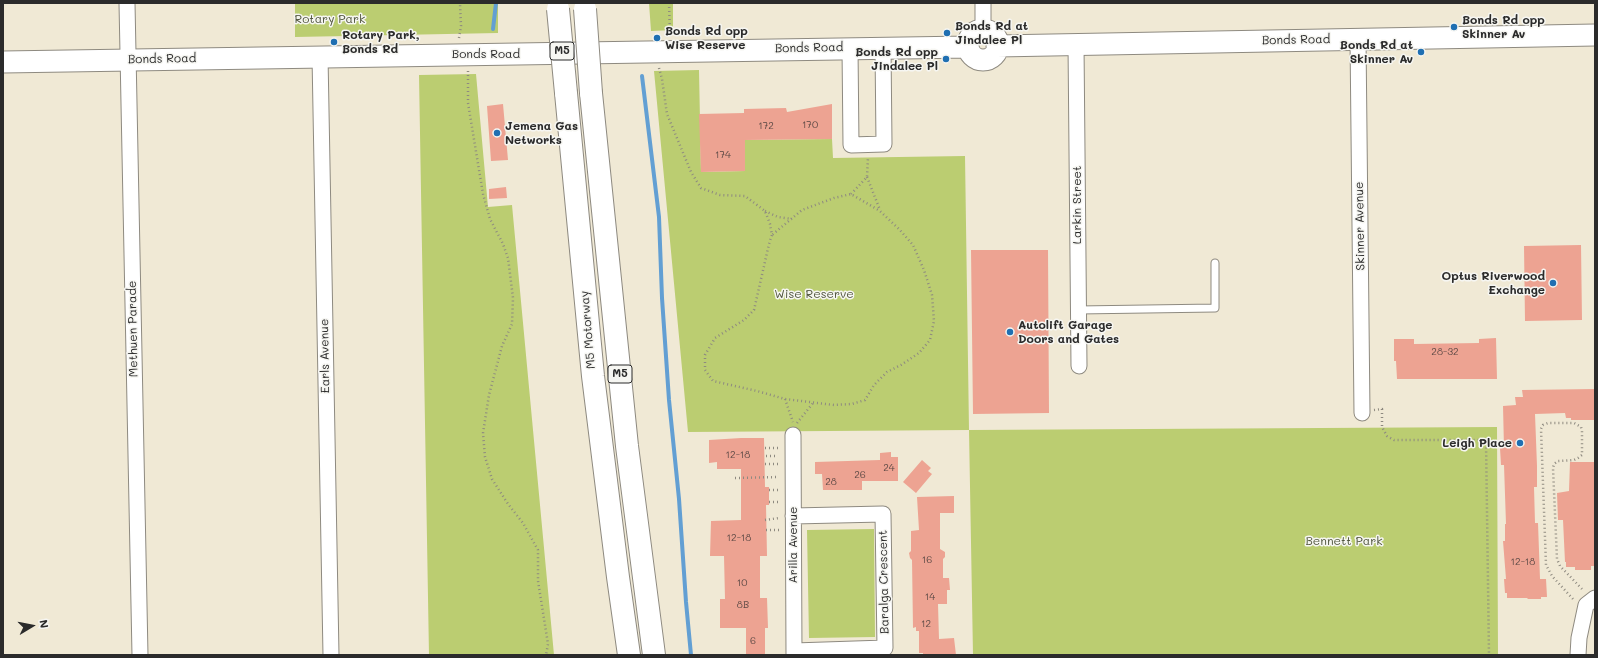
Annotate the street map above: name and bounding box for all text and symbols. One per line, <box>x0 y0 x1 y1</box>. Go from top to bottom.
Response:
park label: Rotary Park <box>295 12 365 26</box>
place label: Bonds Rd opp Skinner Av <box>1462 13 1545 41</box>
place label: Bonds Rd at Jindalee Pl <box>955 19 1028 47</box>
marker: Bonds Rd opp Skinner Av <box>1449 22 1459 32</box>
place label: Bonds Rd opp Wise Reserve <box>665 24 748 52</box>
place label: Rotary Park, Bonds Rd <box>342 28 419 56</box>
marker: Bonds Rd at Jindalee Pl <box>942 28 952 38</box>
street label: Bonds Road <box>1262 32 1330 48</box>
marker: Bonds Rd opp Wise Reserve <box>652 33 662 43</box>
marker: Rotary Park, Bonds Rd <box>329 37 339 47</box>
place label: Bonds Rd at Skinner Av <box>1340 38 1413 66</box>
street label: Bonds Road <box>775 40 843 56</box>
road number: M5 <box>550 42 574 60</box>
place label: Bonds Rd opp Jindalee Pl <box>855 45 938 73</box>
street label: Bonds Road <box>452 47 520 61</box>
marker: Bonds Rd at Skinner Av <box>1416 47 1426 57</box>
street label: Bonds Road <box>128 51 196 67</box>
marker: Bonds Rd opp Jindalee Pl <box>941 54 951 64</box>
place label: Jemena Gas Networks <box>505 119 578 147</box>
house number: 170 <box>802 119 818 131</box>
house number: 172 <box>758 120 774 132</box>
marker: Jemena Gas Networks <box>492 128 502 138</box>
house number: 174 <box>715 149 731 161</box>
street label: Larkin Street <box>1070 166 1084 244</box>
street label: Skinner Avenue <box>1352 181 1368 271</box>
place label: Optus Riverwood Exchange <box>1441 269 1545 297</box>
marker: Optus Riverwood Exchange <box>1548 278 1558 288</box>
street label: Methuen Parade <box>125 280 141 378</box>
park label: Wise Reserve <box>774 287 854 301</box>
street label: M5 Motorway <box>577 290 599 370</box>
place label: Autolift Garage Doors and Gates <box>1018 318 1119 346</box>
street label: Earls Avenue <box>317 319 333 393</box>
marker: Autolift Garage Doors and Gates <box>1005 327 1015 337</box>
house number: 28-32 <box>1431 346 1459 358</box>
road number: M5 <box>608 365 632 383</box>
place label: Leigh Place <box>1442 436 1512 450</box>
marker: Leigh Place <box>1515 438 1525 448</box>
house number: 12-18 <box>726 449 750 461</box>
house number: 24 <box>883 462 895 474</box>
house number: 26 <box>854 469 866 481</box>
house number: 28 <box>825 476 837 488</box>
street label: Arilla Avenue <box>786 507 800 583</box>
street label: Baralga Crescent <box>876 530 892 634</box>
house number: 12-18 <box>727 532 751 544</box>
park label: Bennett Park <box>1305 534 1383 548</box>
house number: 16 <box>922 554 932 566</box>
house number: 12-18 <box>1511 556 1535 568</box>
house number: 10 <box>737 577 747 589</box>
house number: 14 <box>925 591 935 603</box>
house number: 8B <box>737 599 749 611</box>
north arrow <box>12 606 52 646</box>
text: N <box>36 618 52 629</box>
house number: 12 <box>921 618 931 630</box>
house number: 6 <box>750 635 756 647</box>

